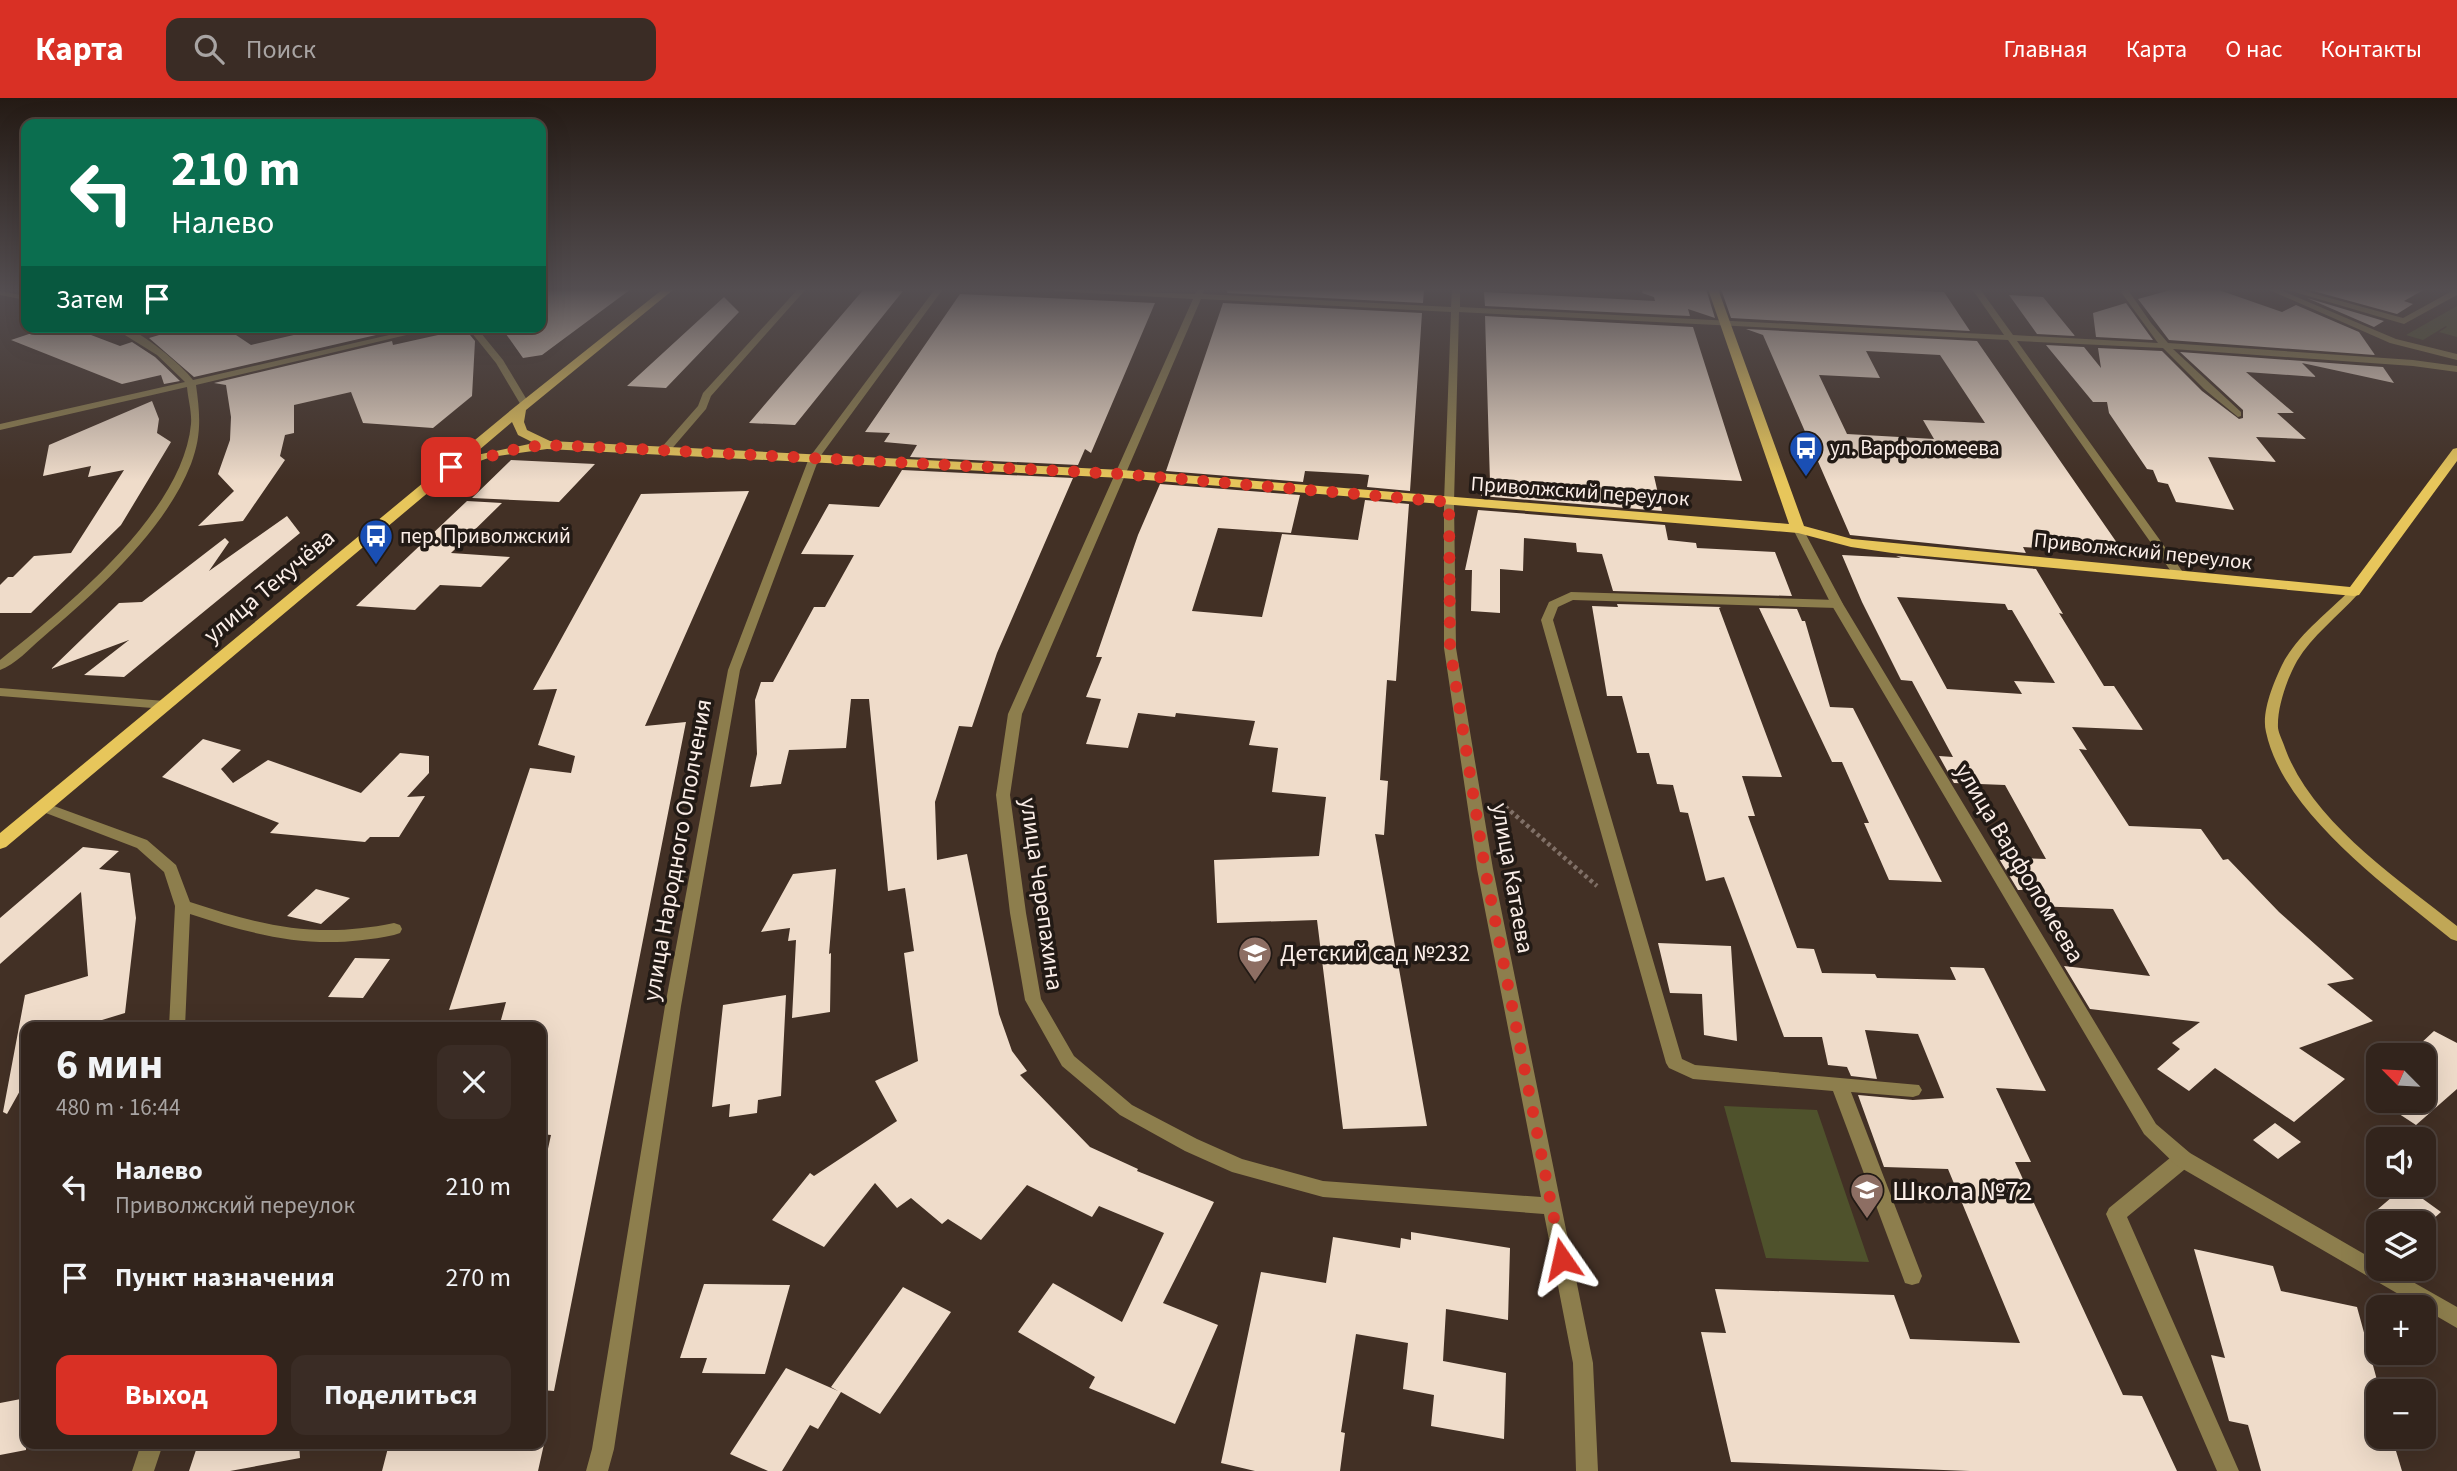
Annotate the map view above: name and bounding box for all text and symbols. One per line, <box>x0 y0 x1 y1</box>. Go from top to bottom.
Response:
search box <box>166 18 656 81</box>
text: Карта <box>35 26 124 73</box>
icon: search <box>190 30 228 68</box>
text: Поиск <box>246 31 316 68</box>
text: Главная <box>2003 32 2088 67</box>
text: Карта <box>2126 32 2187 67</box>
text: О нас <box>2225 32 2282 67</box>
text: Контакты <box>2320 32 2422 67</box>
text: 210 m <box>171 135 300 205</box>
icon: left <box>56 147 147 238</box>
text: Налево <box>171 200 274 246</box>
icon: arrive <box>138 280 176 318</box>
text: Затем <box>56 281 124 318</box>
bus stop icon: ул. Варфоломеева <box>1787 429 1825 478</box>
place label: ул. Варфоломеева <box>1830 433 2000 463</box>
pin <box>421 437 481 497</box>
icon: arrive <box>432 448 470 486</box>
street label: Приволжский переулок <box>1470 468 1691 514</box>
bus stop icon: пер. Приволжский <box>357 517 395 566</box>
street label: улица Текучёва <box>196 521 343 652</box>
place label: пер. Приволжский <box>400 521 571 551</box>
street label: Приволжский переулок <box>2033 525 2254 577</box>
street label: улица Народного Ополчения <box>634 696 721 1004</box>
street label: улица Варфоломеева <box>1946 757 2093 970</box>
street label: улица Черепахина <box>1011 795 1072 993</box>
street label: улица Катаева <box>1482 800 1543 956</box>
school or university icon: Детский сад №232 <box>1236 934 1274 983</box>
place label: Детский сад №232 <box>1280 936 1470 971</box>
text: 6 мин <box>56 1035 163 1095</box>
north arrow <box>2366 1043 2436 1113</box>
map controls <box>2366 1043 2436 1449</box>
button: close <box>437 1045 511 1119</box>
text: 480 m · 16:44 <box>56 1091 180 1124</box>
button: sound <box>2366 1127 2436 1197</box>
text: Налево <box>115 1152 203 1189</box>
icon: left <box>56 1168 94 1206</box>
text: 210 m <box>445 1168 511 1205</box>
school or university icon: Школа №72 <box>1848 1171 1886 1220</box>
place label: Школа №72 <box>1892 1171 2033 1211</box>
text: Приволжский переулок <box>115 1189 355 1222</box>
button: layers <box>2366 1211 2436 1281</box>
position arrow <box>1525 1222 1599 1296</box>
icon: arrive <box>56 1259 94 1297</box>
text: Пункт назначения <box>115 1259 335 1296</box>
text: 270 m <box>445 1259 511 1296</box>
button: + <box>2366 1295 2436 1365</box>
button: Выход <box>56 1355 277 1435</box>
button: Поделиться <box>291 1355 511 1435</box>
button: − <box>2366 1379 2436 1449</box>

